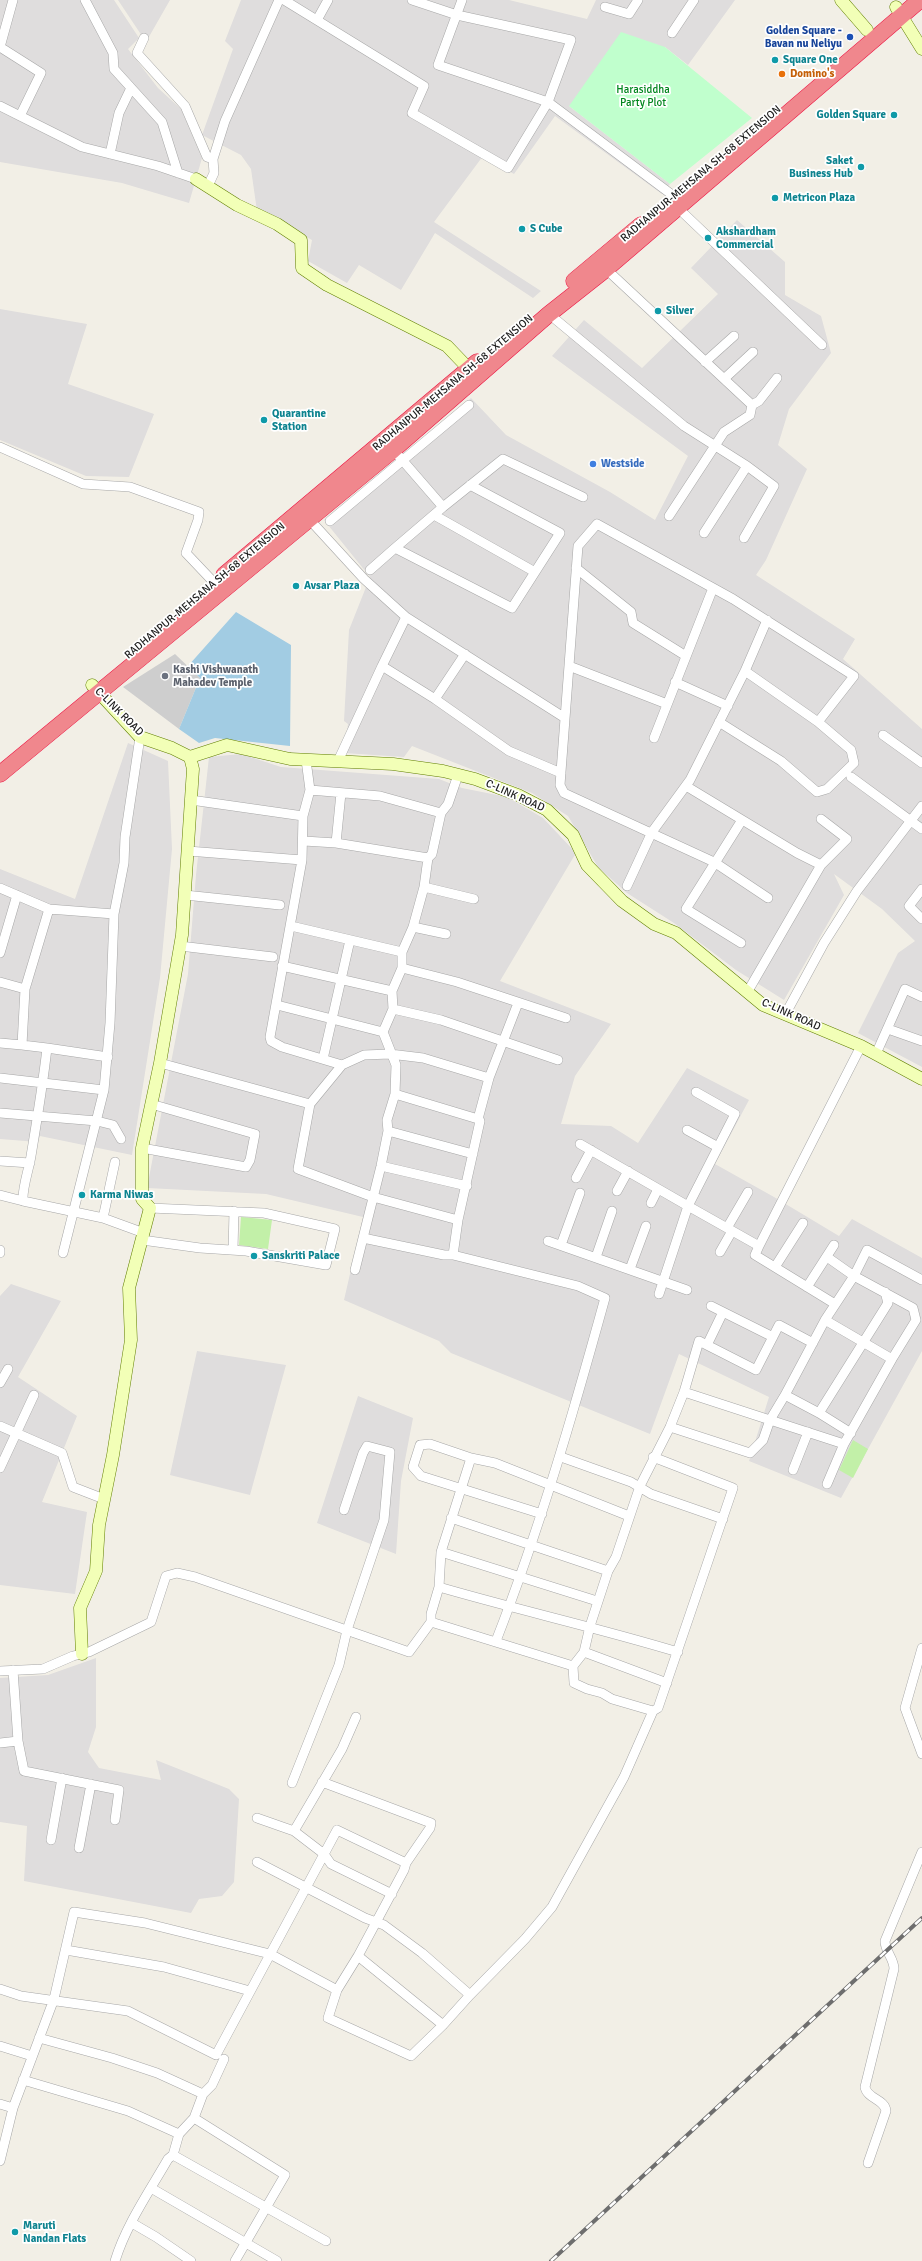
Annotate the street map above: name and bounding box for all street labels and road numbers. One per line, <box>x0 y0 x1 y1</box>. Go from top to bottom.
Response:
street label: RADHANPUR-MEHSANA SH-68 EXTENSION <box>618 103 784 245</box>
street label: RADHANPUR-MEHSANA SH-68 EXTENSION <box>370 312 536 454</box>
street label: RADHANPUR-MEHSANA SH-68 EXTENSION <box>122 520 288 662</box>
street label: C-LINK ROAD <box>92 685 146 739</box>
street label: C-LINK ROAD <box>483 777 547 815</box>
street label: C-LINK ROAD <box>759 996 823 1034</box>

